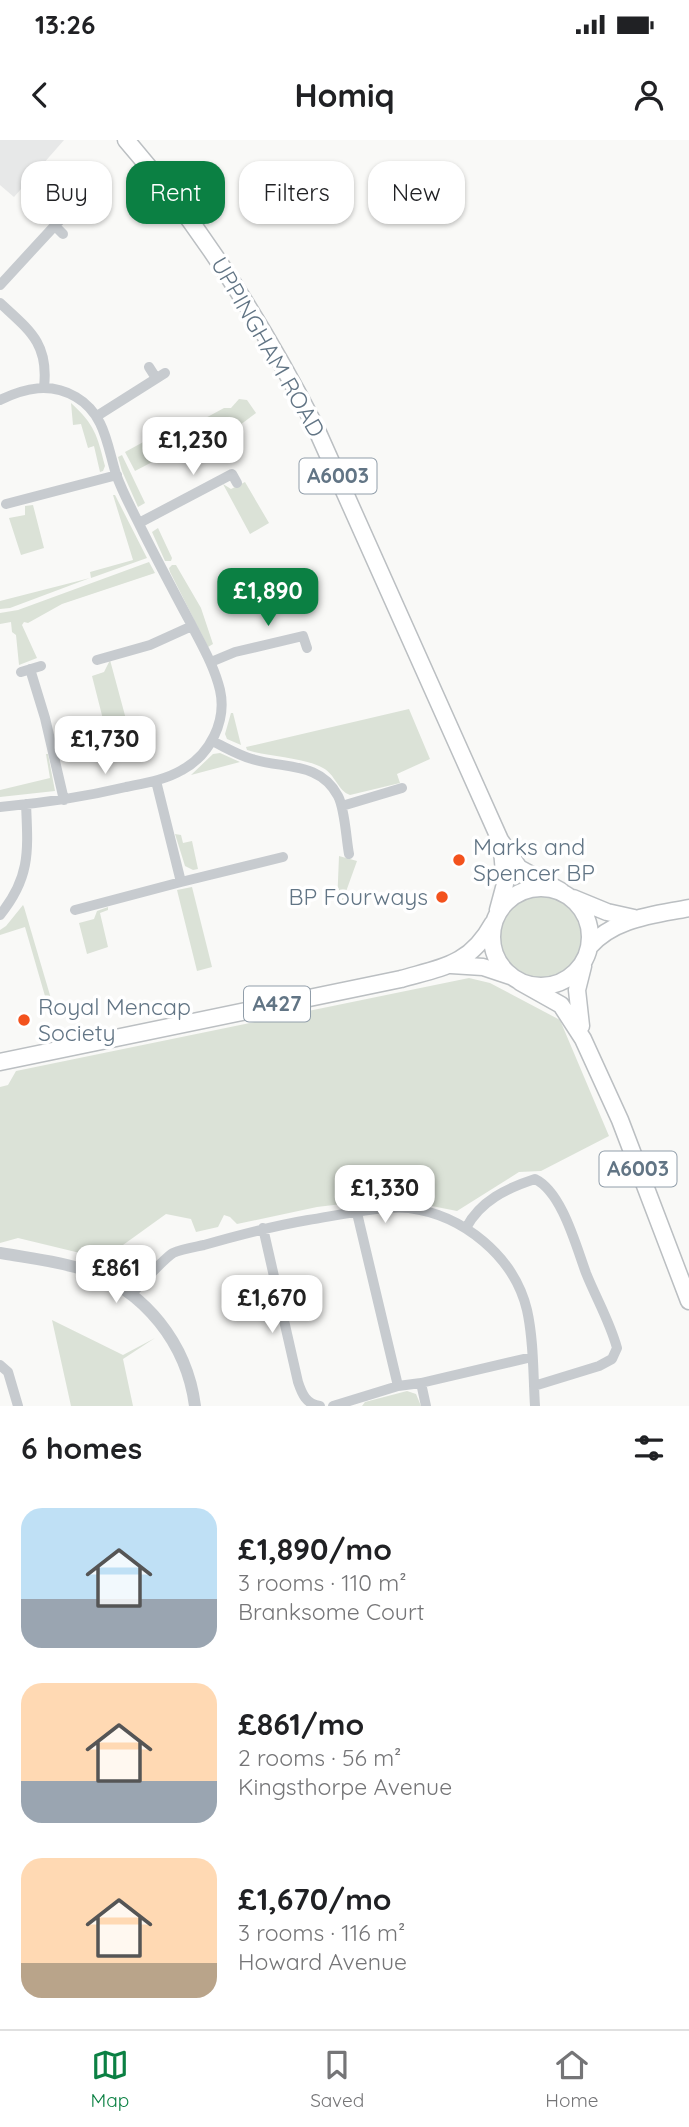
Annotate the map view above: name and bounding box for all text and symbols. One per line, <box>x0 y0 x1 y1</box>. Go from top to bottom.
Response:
text: 13:26 <box>35 8 95 41</box>
text: Homiq <box>294 75 395 115</box>
icon: back <box>21 76 59 114</box>
icon: person <box>630 76 668 114</box>
chip: Buy <box>21 161 112 224</box>
chip: Rent <box>126 161 225 224</box>
chip: Filters <box>239 161 354 224</box>
chip: New <box>368 161 465 224</box>
street label: UPPINGHAM ROAD <box>205 252 332 442</box>
pin: £1,230 <box>136 418 250 477</box>
text: £1,230 <box>158 425 228 454</box>
road number: A6003 <box>300 458 376 494</box>
pin: £1,890 <box>211 568 325 628</box>
text: £1,890 <box>233 576 303 605</box>
pin: £1,730 <box>48 716 162 776</box>
text: £1,730 <box>71 724 139 753</box>
place label: Marks and Spencer BP <box>473 832 595 887</box>
marker: Marks and Spencer BP <box>451 852 467 868</box>
place label: BP Fourways <box>288 882 428 911</box>
marker: BP Fourways <box>434 889 450 905</box>
road number: A427 <box>244 986 310 1022</box>
place label: Royal Mencap Society <box>38 992 191 1047</box>
marker: Royal Mencap Society <box>16 1012 32 1028</box>
road number: A6003 <box>600 1152 676 1186</box>
pin: £1,330 <box>328 1166 442 1225</box>
text: £1,330 <box>351 1173 419 1202</box>
pin: £861 <box>75 1246 157 1305</box>
text: £861 <box>92 1253 140 1282</box>
pin: £1,670 <box>215 1276 329 1335</box>
text: £1,670 <box>237 1283 307 1312</box>
text: 6 homes <box>21 1429 142 1467</box>
icon: filters <box>630 1429 668 1467</box>
text: £1,890/mo <box>238 1530 392 1568</box>
icon: home <box>77 1536 161 1620</box>
text: 3 rooms · 110 m² <box>238 1568 407 1597</box>
text: Branksome Court <box>238 1597 425 1626</box>
text: £861/mo <box>238 1705 364 1743</box>
icon: home <box>77 1711 161 1795</box>
text: 2 rooms · 56 m² <box>238 1743 401 1772</box>
text: Kingsthorpe Avenue <box>238 1772 452 1801</box>
text: £1,670/mo <box>238 1880 392 1918</box>
icon: home <box>77 1886 161 1970</box>
text: 3 rooms · 116 m² <box>238 1918 405 1947</box>
text: Howard Avenue <box>238 1947 407 1976</box>
tab: Map <box>90 2046 129 2112</box>
tab: Saved <box>310 2046 364 2112</box>
tab: Home <box>545 2046 599 2112</box>

